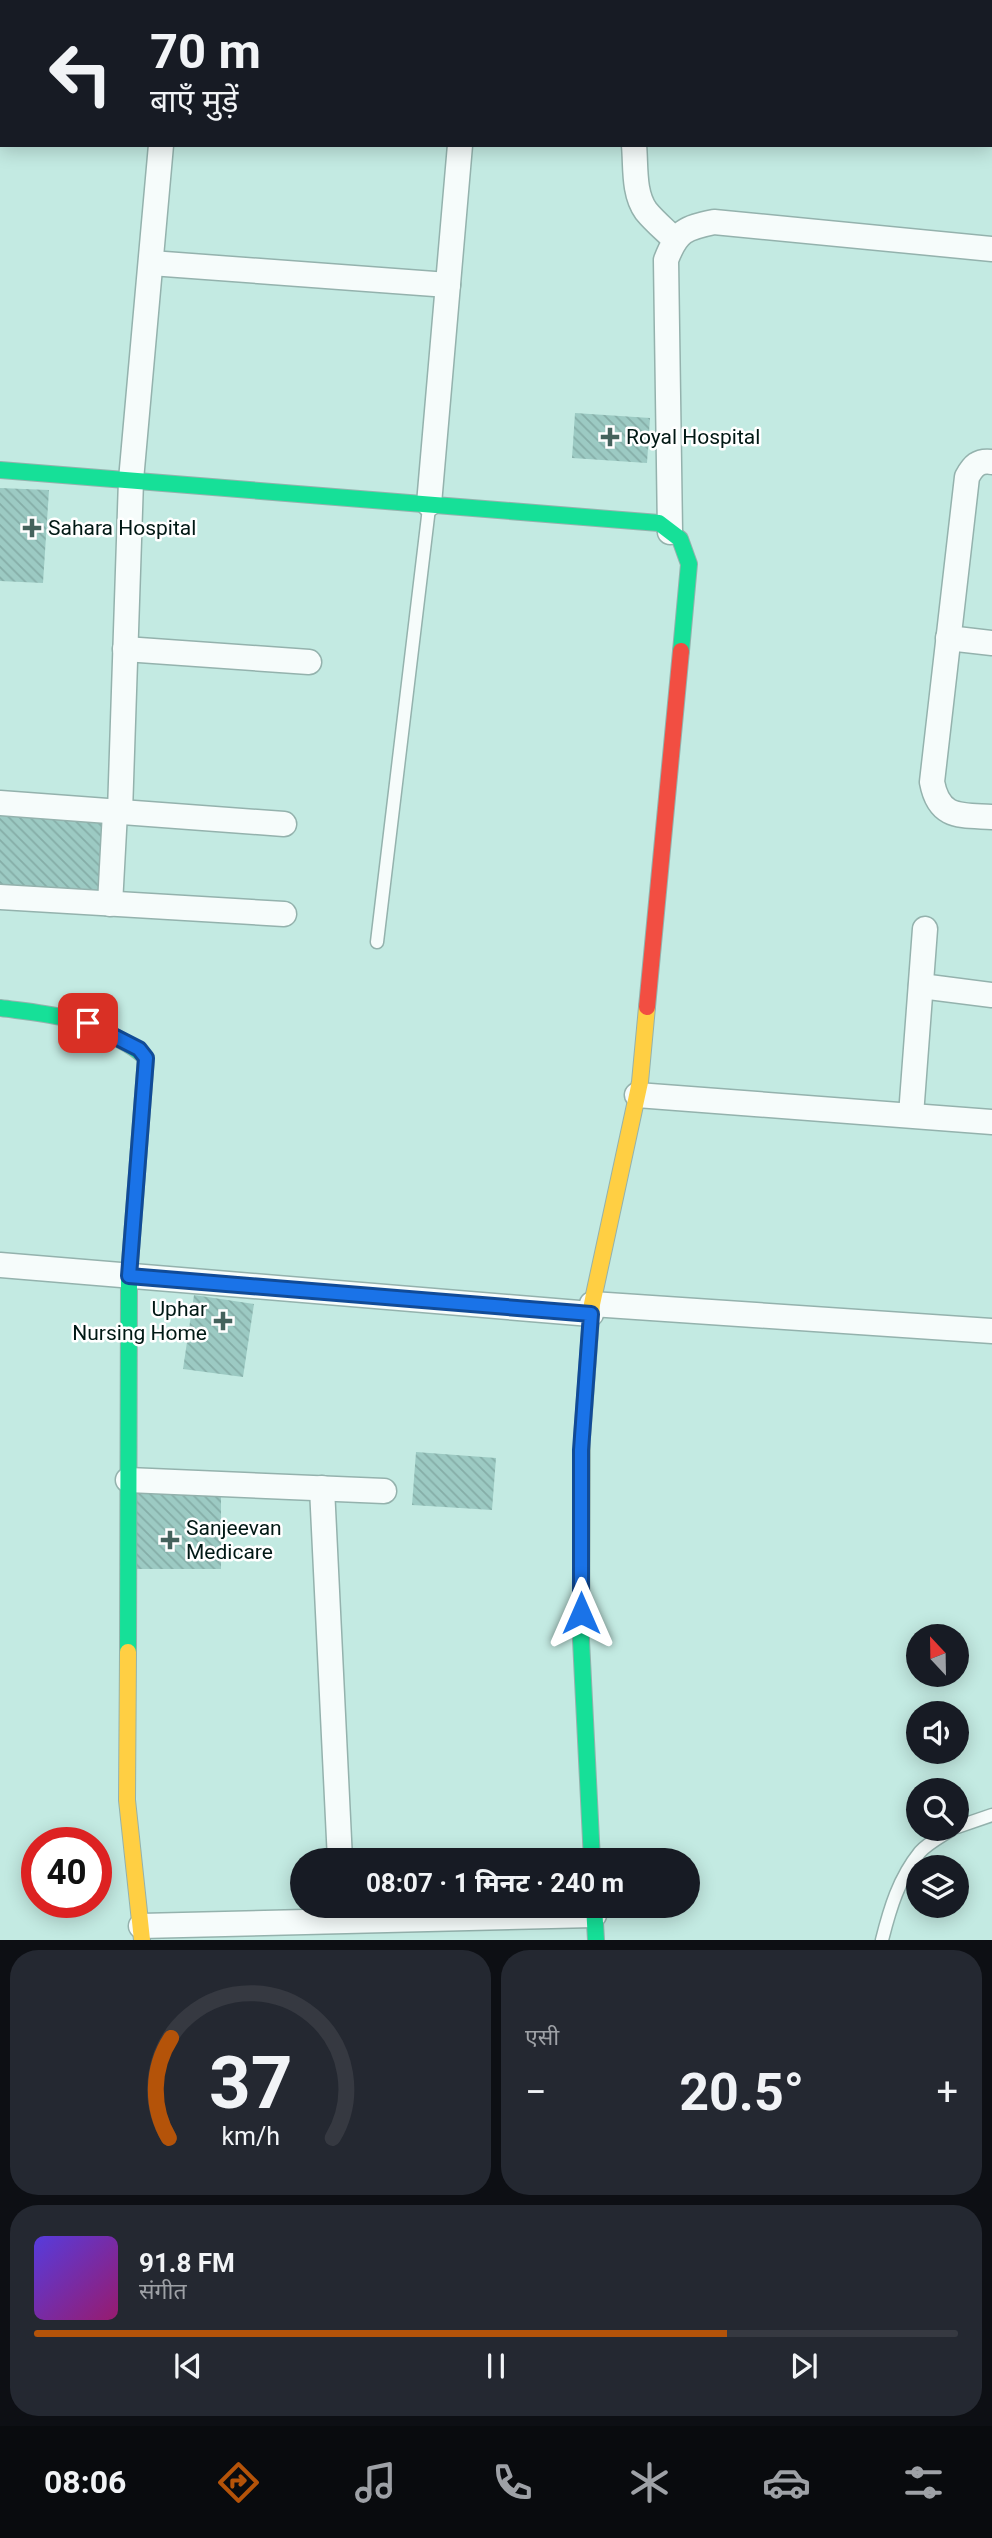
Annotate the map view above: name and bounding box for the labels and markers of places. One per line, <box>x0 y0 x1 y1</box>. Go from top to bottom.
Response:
place label: Royal Hospital <box>626 425 760 449</box>
marker: Royal Hospital <box>600 427 620 447</box>
place label: Sahara Hospital <box>48 516 196 540</box>
marker: Sahara Hospital <box>22 518 42 538</box>
pin <box>58 993 118 1053</box>
place label: Uphar Nursing Home <box>72 1297 207 1345</box>
marker: Uphar Nursing Home <box>213 1311 233 1331</box>
place label: Sanjeevan Medicare <box>186 1516 282 1564</box>
marker: Sanjeevan Medicare <box>160 1530 180 1550</box>

